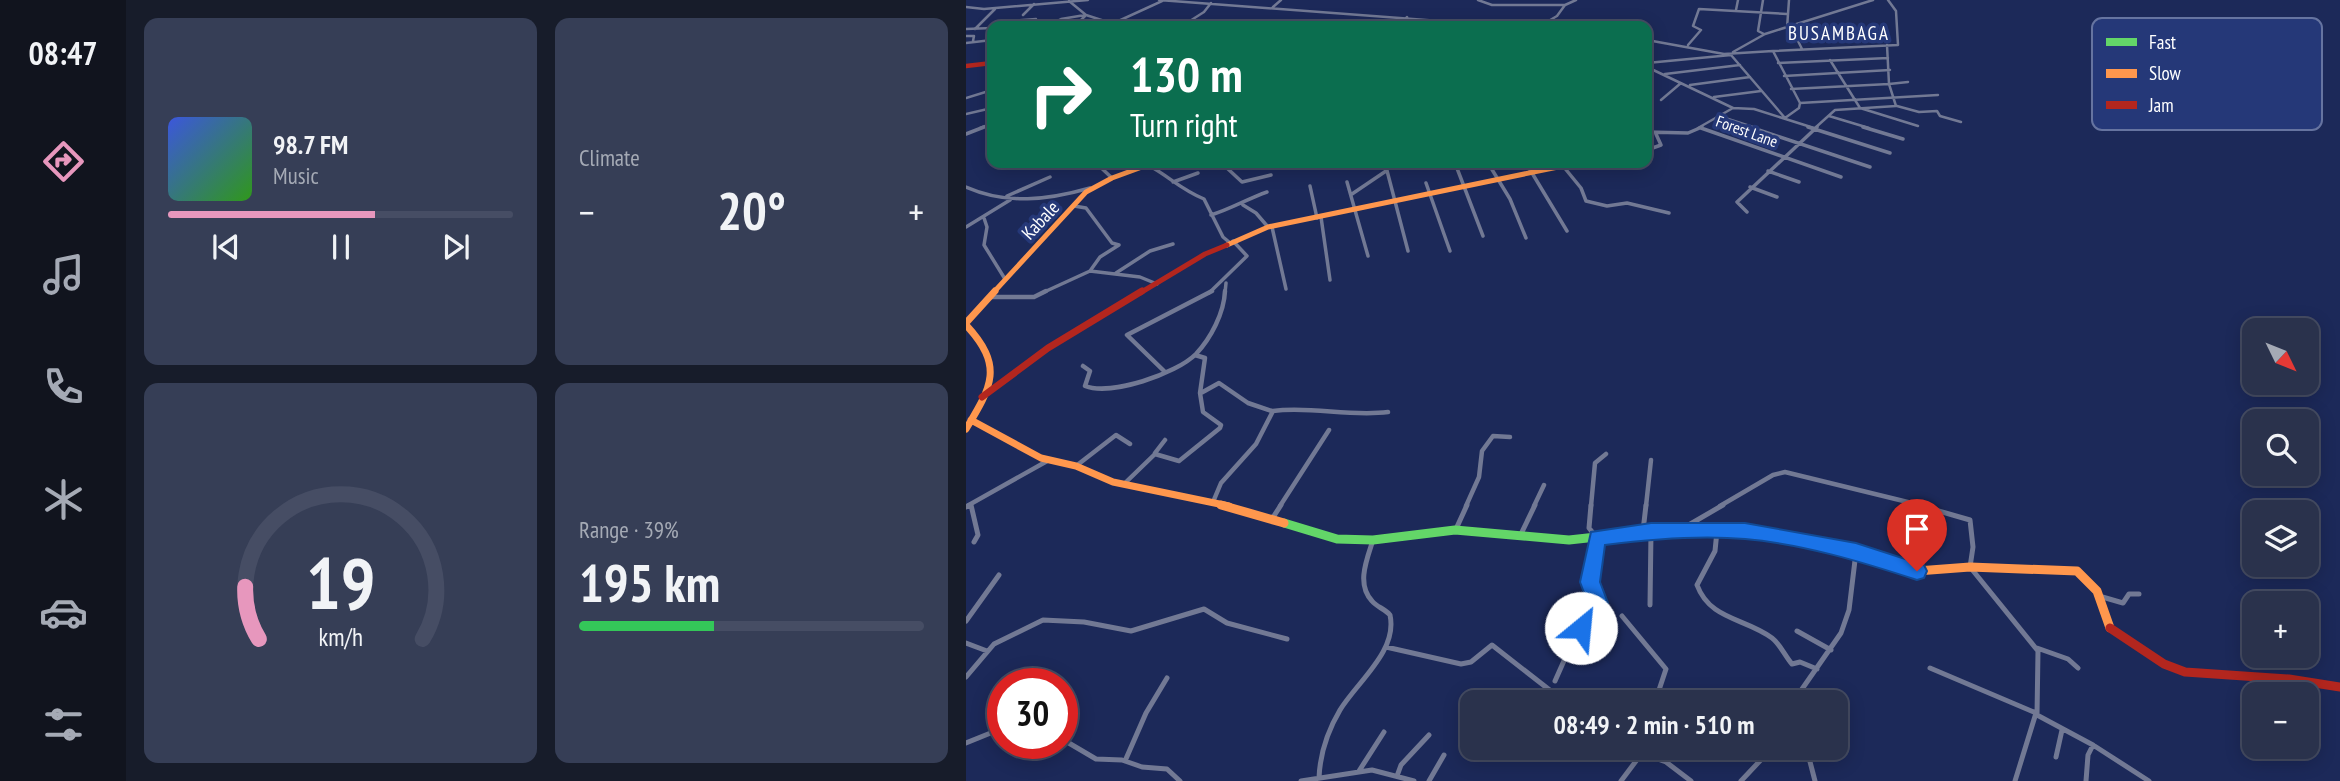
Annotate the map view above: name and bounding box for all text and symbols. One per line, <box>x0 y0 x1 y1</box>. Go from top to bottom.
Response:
legend <box>2092 18 2322 130</box>
district label: BUSAMBAGA <box>1788 21 1890 45</box>
text: Fast <box>2149 30 2177 54</box>
text: 08:47 <box>28 32 98 74</box>
text: 130 m <box>1130 42 1243 106</box>
icon: right <box>1015 49 1106 140</box>
text: Slow <box>2149 61 2182 85</box>
text: Jam <box>2148 93 2174 117</box>
text: Turn right <box>1130 104 1238 146</box>
street label: Forest Lane <box>1713 111 1781 151</box>
text: 98.7 FM <box>273 128 348 161</box>
icon: directions <box>39 137 88 186</box>
text: Climate <box>579 143 640 172</box>
text: Music <box>273 161 319 190</box>
text: 20° <box>717 177 786 244</box>
text: − <box>579 187 595 236</box>
text: + <box>908 187 924 236</box>
street label: Kabale <box>1016 195 1064 245</box>
icon: previous <box>207 228 245 266</box>
icon: pause <box>322 228 360 266</box>
icon: next <box>437 228 475 266</box>
icon: music <box>39 250 88 299</box>
north arrow <box>2242 318 2319 396</box>
map controls <box>2242 318 2319 759</box>
icon: phone <box>39 362 88 411</box>
button: search <box>2242 409 2319 486</box>
icon: climate <box>39 475 88 524</box>
pin <box>1887 499 1947 571</box>
button: layers <box>2242 500 2319 577</box>
icon: arrive <box>1898 510 1936 548</box>
text: Range · 39% <box>579 515 679 544</box>
text: 19 <box>306 535 375 629</box>
text: 195 km <box>579 549 720 616</box>
icon: car <box>39 588 88 637</box>
position arrow <box>1544 591 1618 665</box>
button: + <box>2242 591 2319 668</box>
text: km/h <box>318 621 363 653</box>
speed limit sign: 30 <box>987 668 1078 759</box>
button: − <box>2242 682 2319 759</box>
icon: filters <box>39 700 88 749</box>
text: 08:49 · 2 min · 510 m <box>1554 708 1754 741</box>

